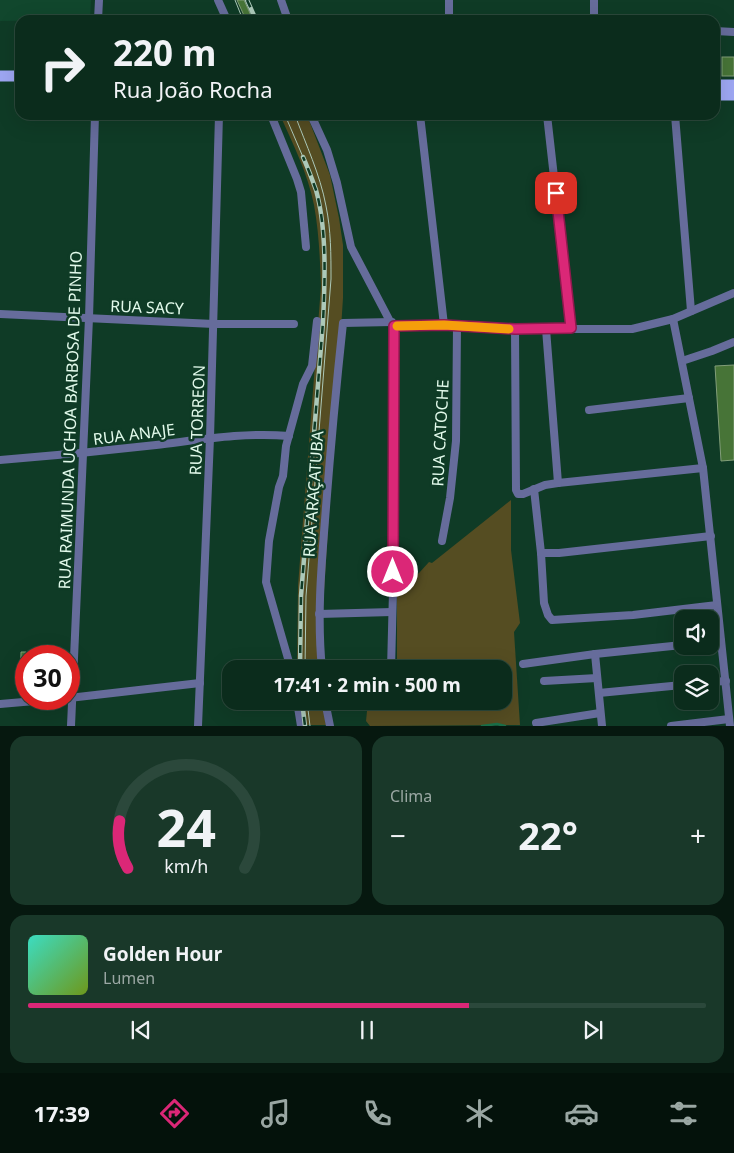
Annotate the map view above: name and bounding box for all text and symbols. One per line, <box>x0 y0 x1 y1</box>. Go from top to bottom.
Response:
text: 220 m <box>113 29 216 76</box>
icon: right <box>30 35 95 100</box>
text: Rua João Rocha <box>113 74 273 104</box>
pin <box>535 172 577 214</box>
icon: arrive <box>542 179 570 207</box>
street label: RUA RAIMUNDA UCHOA BARBOSA DE PINHO <box>53 250 87 590</box>
street label: RUA SACY <box>110 295 185 319</box>
street label: RUA TORREON <box>184 364 210 476</box>
street label: RUA CATOCHE <box>426 379 454 487</box>
street label: RUA ANAJE <box>92 418 176 450</box>
street label: RUA ARAÇATUBA <box>298 429 328 558</box>
position arrow <box>366 545 418 597</box>
map controls <box>674 610 719 710</box>
button: sound <box>674 610 719 655</box>
speed limit sign: 30 <box>15 645 80 710</box>
button: layers <box>674 665 719 710</box>
text: 17:41 · 2 min · 500 m <box>273 672 461 698</box>
text: Clima <box>390 785 432 807</box>
text: 24 <box>156 791 216 862</box>
text: 22° <box>518 809 578 861</box>
text: − <box>390 816 406 854</box>
text: + <box>690 816 706 854</box>
text: km/h <box>164 854 208 878</box>
text: Golden Hour <box>103 941 222 967</box>
text: Lumen <box>103 967 155 989</box>
icon: previous <box>127 1016 155 1044</box>
icon: pause <box>353 1016 381 1044</box>
icon: next <box>579 1016 607 1044</box>
icon: directions <box>157 1096 192 1131</box>
icon: music <box>258 1096 293 1131</box>
icon: phone <box>360 1096 395 1131</box>
icon: climate <box>462 1096 497 1131</box>
icon: car <box>564 1096 599 1131</box>
icon: filters <box>666 1096 701 1131</box>
text: 17:39 <box>33 1098 90 1128</box>

